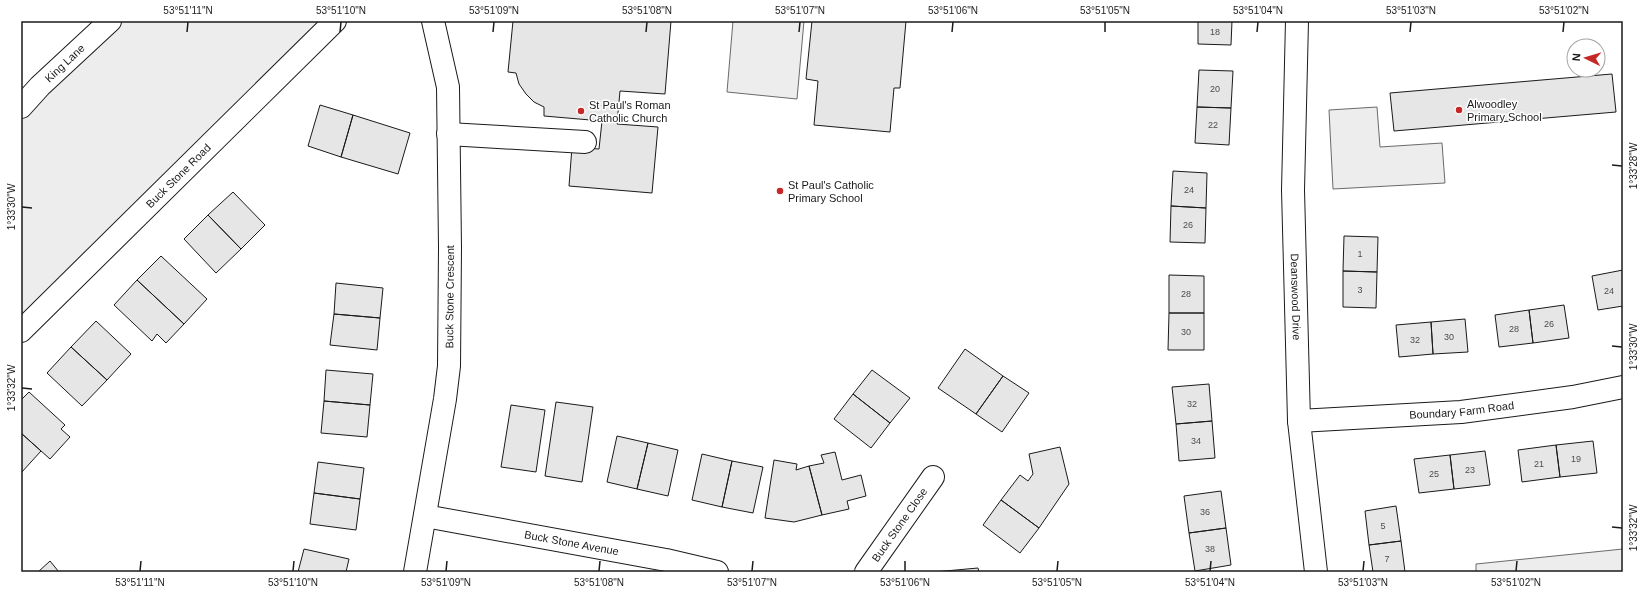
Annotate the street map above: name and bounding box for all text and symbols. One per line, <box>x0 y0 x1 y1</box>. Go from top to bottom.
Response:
text: 53°51'11"N <box>163 5 213 16</box>
text: 53°51'10"N <box>316 5 366 16</box>
text: 53°51'09"N <box>469 5 519 16</box>
text: 53°51'08"N <box>622 5 672 16</box>
text: 53°51'07"N <box>775 5 825 16</box>
text: 53°51'06"N <box>928 5 978 16</box>
text: 53°51'05"N <box>1080 5 1130 16</box>
text: 53°51'04"N <box>1233 5 1283 16</box>
text: 53°51'03"N <box>1386 5 1436 16</box>
text: 53°51'02"N <box>1539 5 1589 16</box>
house number: 18 <box>1210 27 1220 37</box>
north arrow <box>1566 38 1606 78</box>
street label: King Lane <box>42 42 87 84</box>
text: N <box>1570 53 1582 62</box>
house number: 20 <box>1210 84 1220 94</box>
place label: Alwoodley Primary School <box>1467 98 1542 123</box>
place label: St Paul's Roman Catholic Church <box>589 99 671 124</box>
marker: Alwoodley Primary School <box>1454 105 1464 115</box>
marker: St Paul's Roman Catholic Church <box>576 106 586 116</box>
house number: 22 <box>1208 120 1218 130</box>
street label: Buck Stone Road <box>144 141 213 210</box>
text: 1°33'28"W <box>1628 142 1639 189</box>
place label: St Paul's Catholic Primary School <box>788 179 874 204</box>
text: 1°33'30"W <box>6 183 17 230</box>
house number: 24 <box>1184 185 1194 195</box>
marker: St Paul's Catholic Primary School <box>775 186 785 196</box>
house number: 26 <box>1183 220 1193 230</box>
street label: Buck Stone Crescent <box>443 245 456 349</box>
house number: 1 <box>1357 249 1363 259</box>
street label: Deanswood Drive <box>1289 253 1303 341</box>
house number: 3 <box>1357 285 1363 295</box>
house number: 24 <box>1604 286 1614 296</box>
house number: 28 <box>1181 289 1191 299</box>
house number: 26 <box>1544 319 1554 329</box>
text: 1°33'30"W <box>1628 323 1639 370</box>
house number: 28 <box>1509 324 1519 334</box>
house number: 30 <box>1181 327 1191 337</box>
house number: 30 <box>1444 332 1454 342</box>
house number: 32 <box>1410 335 1420 345</box>
text: 1°33'32"W <box>6 364 17 411</box>
house number: 32 <box>1187 399 1197 409</box>
street label: Boundary Farm Road <box>1409 399 1515 421</box>
house number: 34 <box>1191 436 1201 446</box>
house number: 19 <box>1571 454 1581 464</box>
house number: 21 <box>1534 459 1544 469</box>
house number: 23 <box>1465 465 1475 475</box>
house number: 25 <box>1429 469 1439 479</box>
street label: Buck Stone Close <box>869 485 930 564</box>
text: 1°33'32"W <box>1628 504 1639 551</box>
house number: 36 <box>1200 507 1210 517</box>
house number: 5 <box>1380 521 1386 531</box>
street label: Buck Stone Avenue <box>523 528 620 557</box>
house number: 38 <box>1205 544 1215 554</box>
house number: 7 <box>1384 554 1390 564</box>
text: 53°51'11"N <box>115 577 165 588</box>
text: 53°51'10"N <box>268 577 318 588</box>
text: 53°51'09"N <box>421 577 471 588</box>
text: 53°51'08"N <box>574 577 624 588</box>
text: 53°51'07"N <box>727 577 777 588</box>
text: 53°51'06"N <box>880 577 930 588</box>
text: 53°51'05"N <box>1032 577 1082 588</box>
text: 53°51'04"N <box>1185 577 1235 588</box>
text: 53°51'03"N <box>1338 577 1388 588</box>
text: 53°51'02"N <box>1491 577 1541 588</box>

